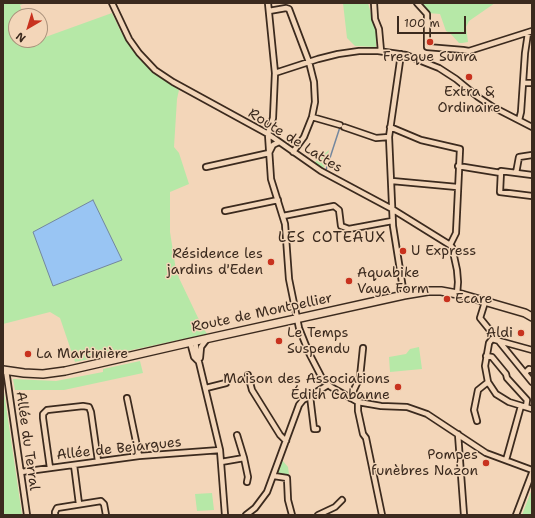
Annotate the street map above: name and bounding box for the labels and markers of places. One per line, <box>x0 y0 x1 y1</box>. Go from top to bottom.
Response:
marker: Fresque Sunra <box>425 37 435 47</box>
place label: Fresque Sunra <box>383 49 477 65</box>
marker: Extra & Ordinaire <box>464 72 474 82</box>
place label: Extra & Ordinaire <box>437 84 501 116</box>
place label: U Express <box>411 243 476 259</box>
place label: Résidence les jardins d'Eden <box>167 246 263 278</box>
marker: U Express <box>398 246 408 256</box>
marker: Résidence les jardins d'Eden <box>266 257 276 267</box>
place label: Aquabike Vaya Form <box>357 265 429 298</box>
marker: Aquabike Vaya Form <box>344 276 354 286</box>
place label: Ecare <box>455 291 492 307</box>
marker: Ecare <box>442 294 452 304</box>
place label: Le Temps Suspendu <box>287 325 350 358</box>
place label: Aldi <box>486 325 513 341</box>
marker: Aldi <box>516 328 526 338</box>
marker: Le Temps Suspendu <box>274 336 284 346</box>
place label: La Martinière <box>36 346 128 362</box>
marker: La Martinière <box>23 349 33 359</box>
place label: Maison des Associations Édith Cabanne <box>223 371 390 404</box>
marker: Maison des Associations Édith Cabanne <box>393 382 403 392</box>
place label: Pompes funèbres Nazon <box>371 447 478 480</box>
marker: Pompes funèbres Nazon <box>481 458 491 468</box>

